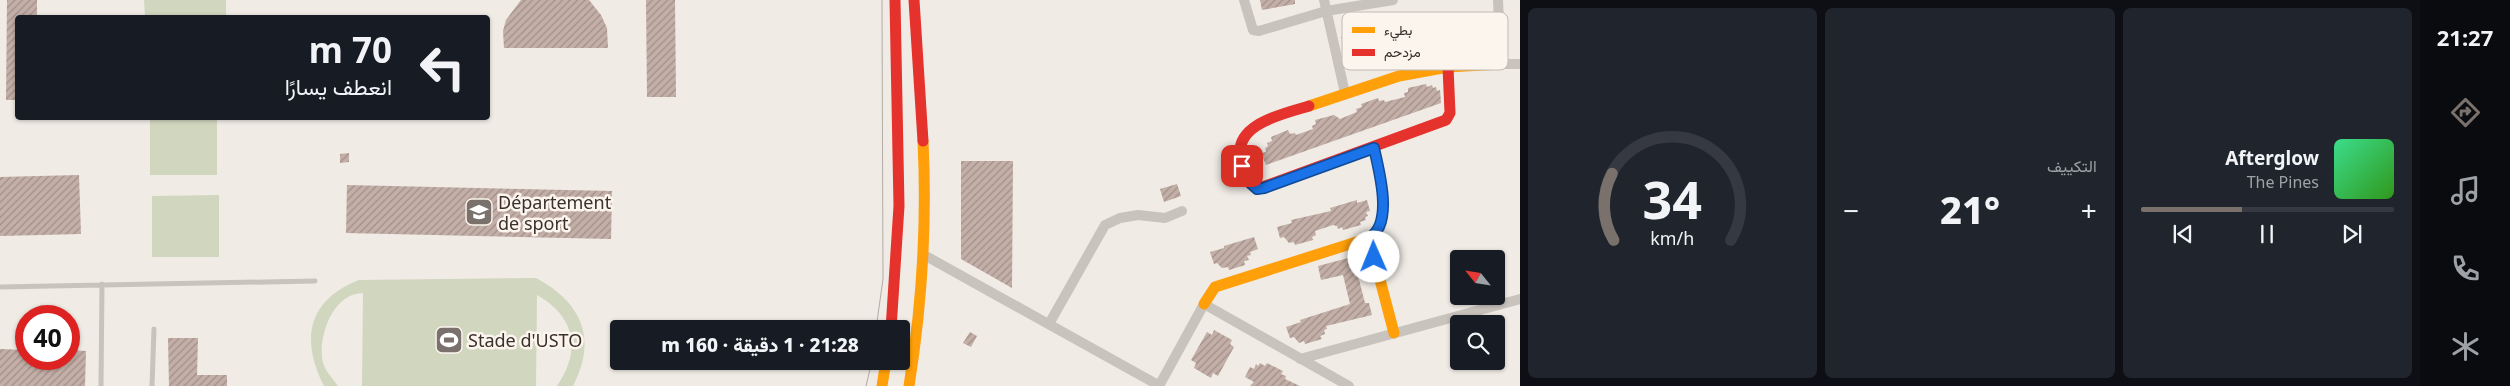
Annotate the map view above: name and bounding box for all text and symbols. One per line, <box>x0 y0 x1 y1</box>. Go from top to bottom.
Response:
legend <box>1342 12 1508 70</box>
text: بطيء <box>1384 20 1412 42</box>
text: 21:27 <box>2437 22 2493 52</box>
text: 70 m <box>309 26 392 73</box>
icon: left <box>410 35 475 100</box>
text: مزدحم <box>1384 42 1421 61</box>
text: انعطف يسارًا <box>285 71 392 101</box>
icon: directions <box>2448 95 2483 130</box>
pin <box>1221 145 1263 187</box>
text: Afterglow <box>2225 145 2319 171</box>
icon: arrive <box>1228 152 1256 180</box>
text: التكييف <box>2047 155 2097 177</box>
text: 34 <box>1643 163 1702 234</box>
text: The Pines <box>2247 171 2319 193</box>
icon: music <box>2448 173 2483 208</box>
text: 21° <box>1940 183 2000 235</box>
place label: Département de sport <box>498 190 612 235</box>
text: − <box>1843 191 1859 229</box>
text: + <box>2081 191 2097 229</box>
school or university icon: Département de sport <box>464 197 494 227</box>
icon: previous <box>2169 220 2197 248</box>
icon: pause <box>2253 220 2281 248</box>
icon: next <box>2338 220 2366 248</box>
text: km/h <box>1651 226 1695 250</box>
position arrow <box>1347 230 1399 282</box>
north arrow <box>1450 250 1505 305</box>
map controls <box>1450 250 1505 370</box>
icon: phone <box>2448 251 2483 286</box>
speed limit sign: 40 <box>15 305 80 370</box>
button: search <box>1450 315 1505 370</box>
sports icon: Stade d'USTO <box>434 325 464 355</box>
place label: Stade d'USTO <box>468 328 582 352</box>
icon: climate <box>2448 329 2483 364</box>
text: 21:28 · 1 دقيقة · 160 m <box>661 332 859 358</box>

